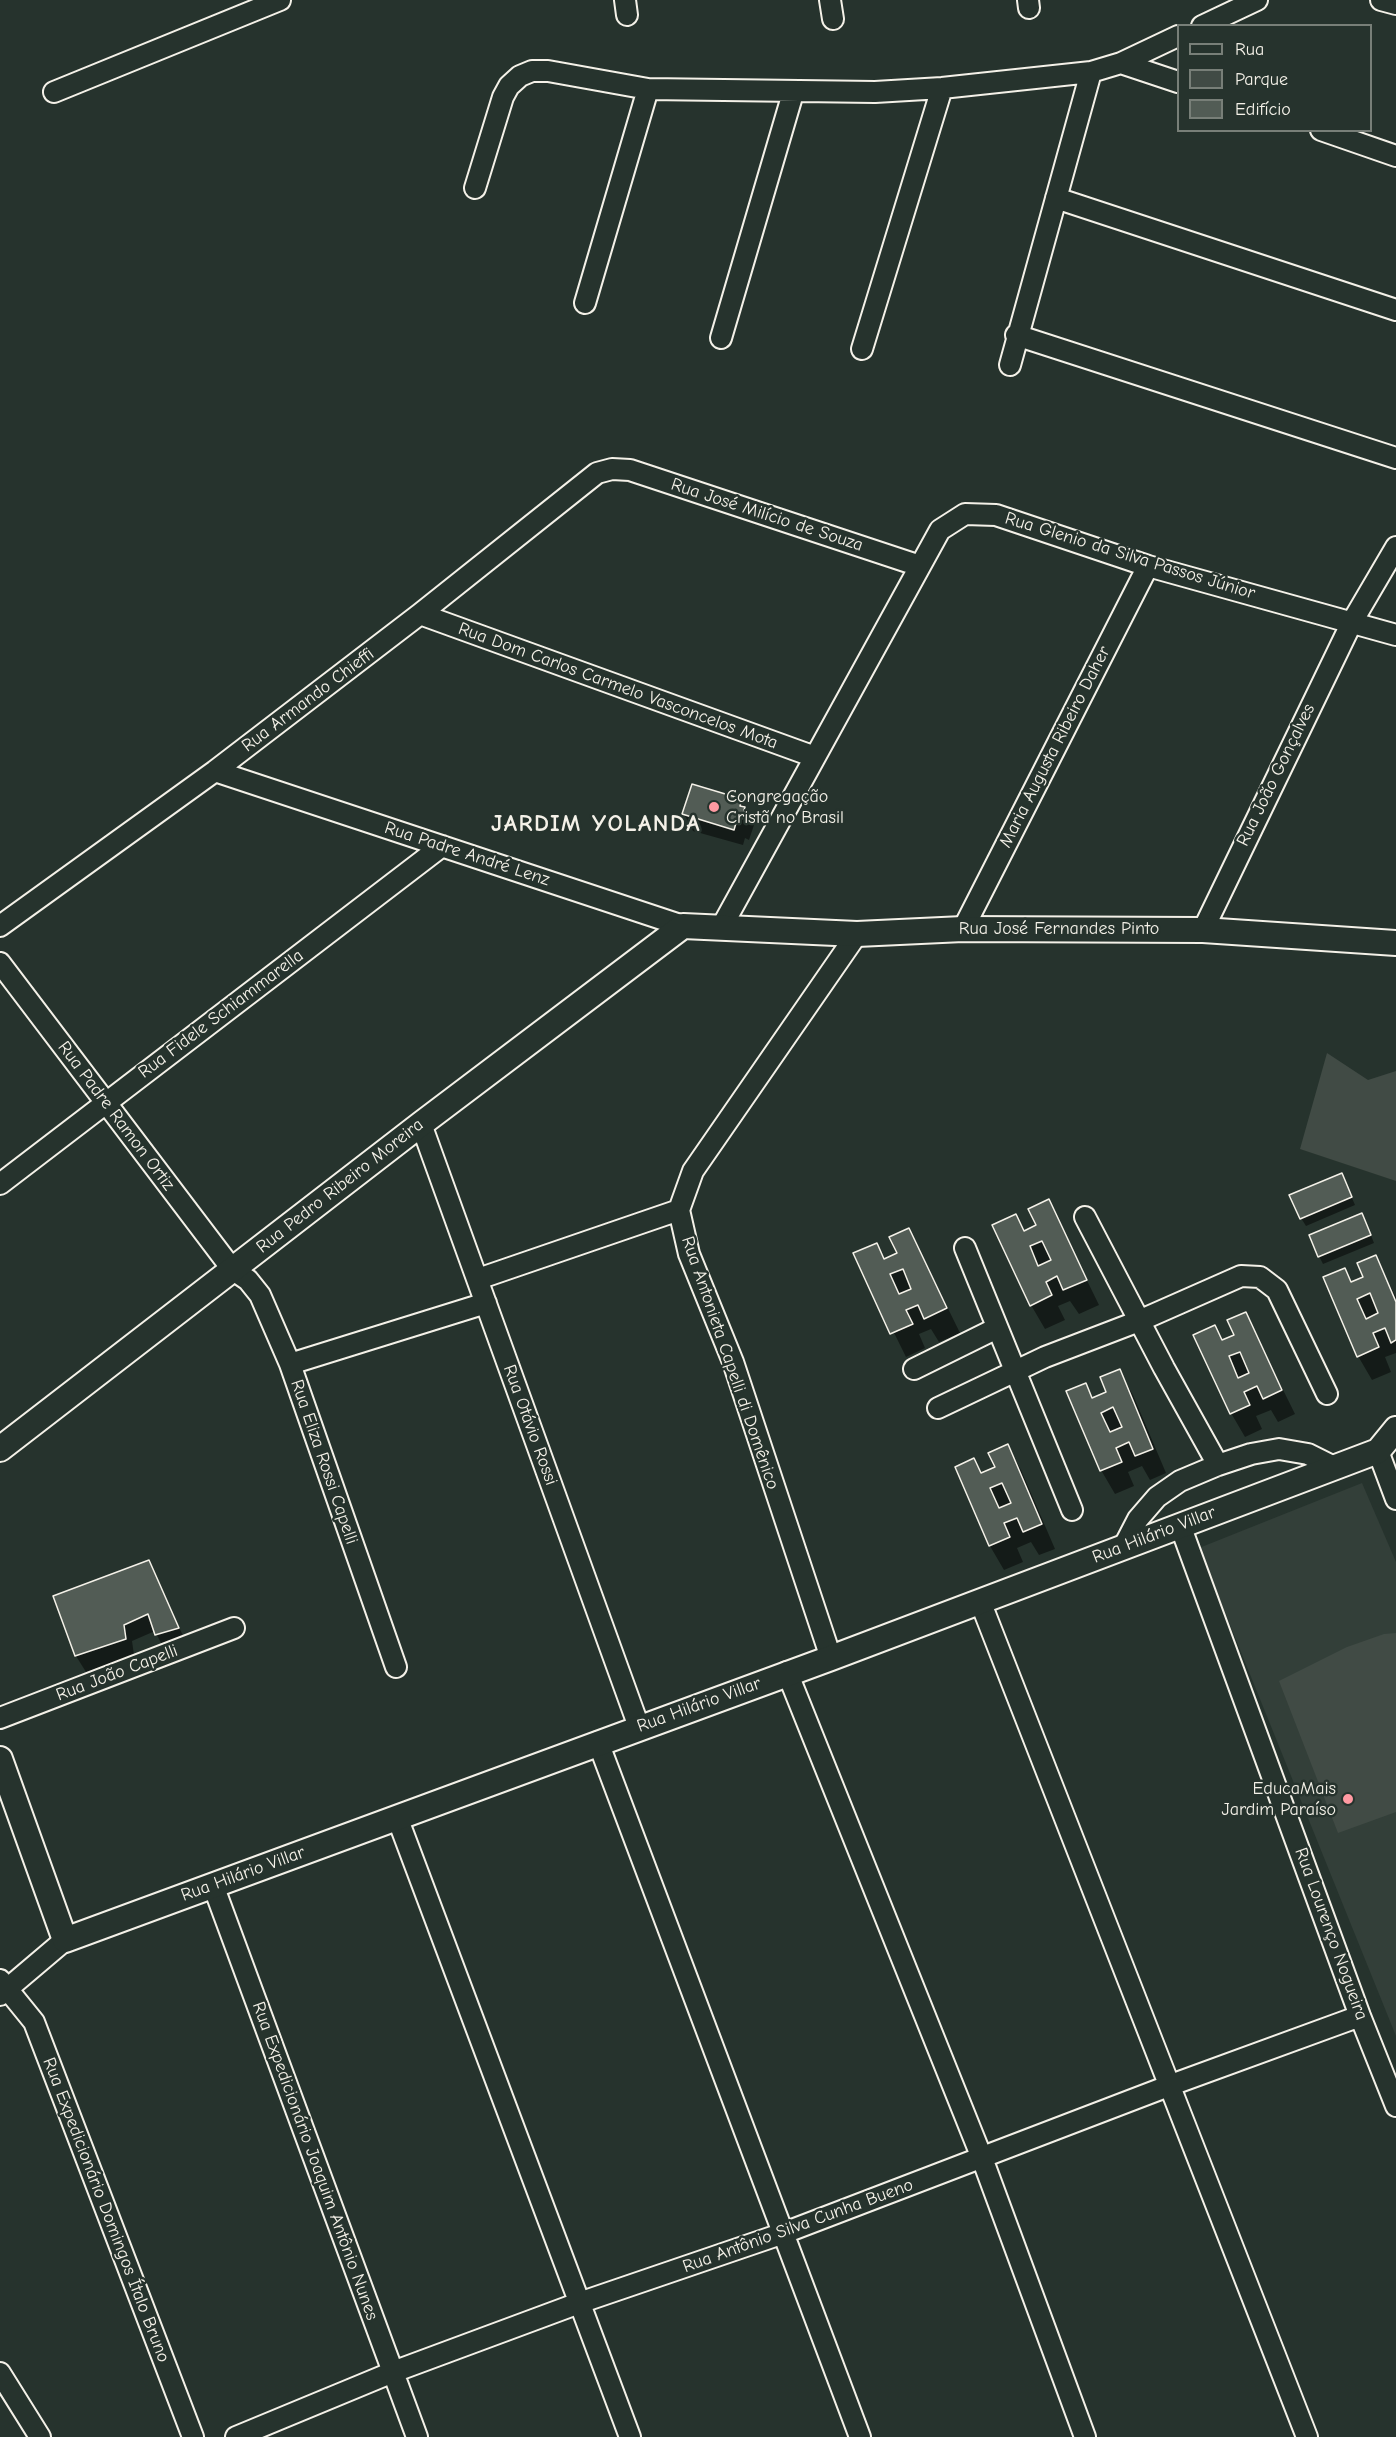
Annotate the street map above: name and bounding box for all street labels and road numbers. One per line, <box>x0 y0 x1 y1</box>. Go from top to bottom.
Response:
street label: Rua José Milício de Souza <box>668 474 866 556</box>
street label: Rua Glenio da Silva Passos Júnior <box>1002 508 1258 604</box>
street label: Rua Dom Carlos Carmelo Vasconcelos Mota <box>455 618 781 754</box>
street label: Rua Armando Chieffi <box>238 643 378 757</box>
street label: Maria Augusta Ribeiro Daher <box>995 643 1115 851</box>
street label: Rua João Gonçalves <box>1232 700 1320 850</box>
street label: Rua Padre André Lenz <box>382 817 552 891</box>
street label: Rua José Fernandes Pinto <box>959 918 1159 940</box>
street label: Rua Fidele Schiammarella <box>134 945 308 1083</box>
street label: Rua Padre Ramon Ortiz <box>53 1037 179 1195</box>
street label: Rua Pedro Ribeiro Moreira <box>252 1114 428 1258</box>
street label: Rua Antonieta Capelli di Domênico <box>676 1234 784 1492</box>
street label: Rua Otávio Rossi <box>498 1362 562 1488</box>
street label: Rua Eliza Rossi Capelli <box>286 1377 362 1547</box>
street label: Rua Hilário Villar <box>1089 1502 1219 1568</box>
street label: Rua João Capelli <box>53 1640 181 1706</box>
street label: Rua Hilário Villar <box>634 1673 764 1737</box>
street label: Rua Hilário Villar <box>178 1842 308 1906</box>
street label: Rua Lourenço Nogueira <box>1290 1845 1372 2023</box>
street label: Rua Expedicionário Joaquim Antônio Nunes <box>247 1999 383 2323</box>
street label: Rua Expedicionário Domingos Ítalo Bruno <box>38 2055 174 2365</box>
street label: Rua Antônio Silva Cunha Bueno <box>680 2174 916 2278</box>

